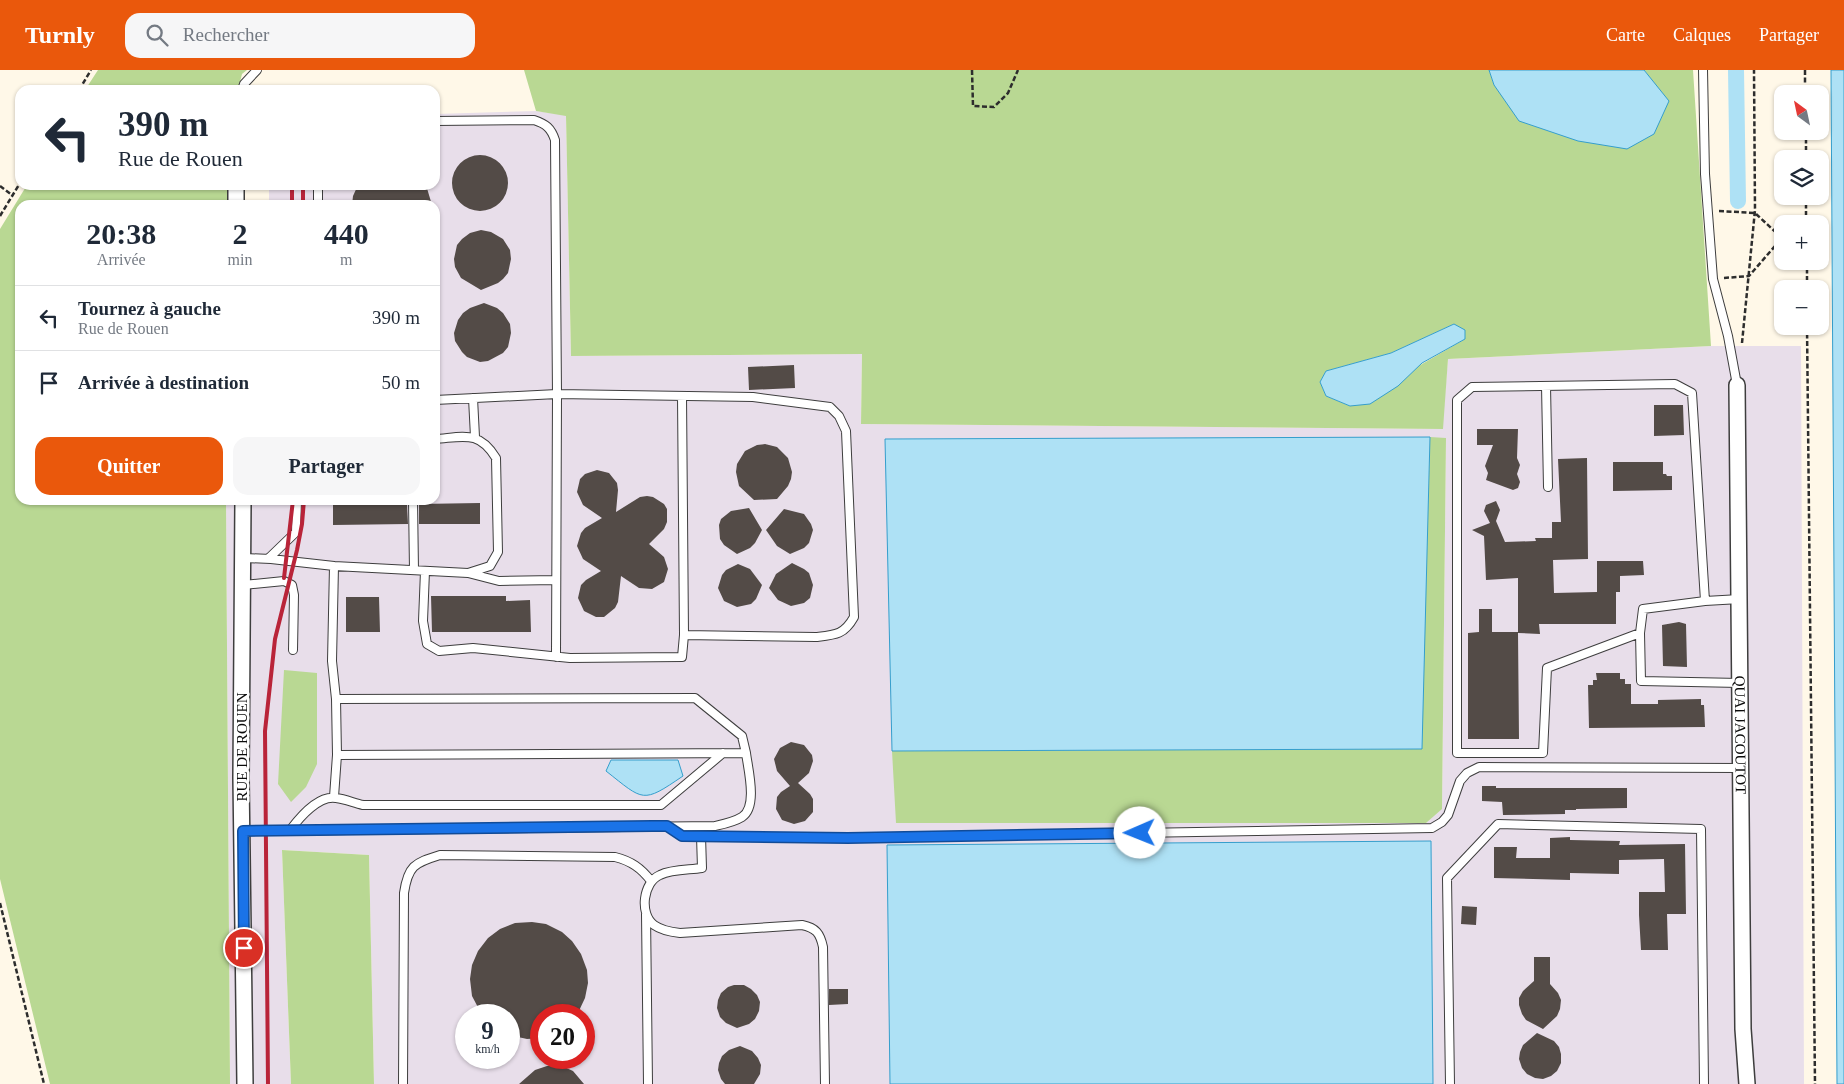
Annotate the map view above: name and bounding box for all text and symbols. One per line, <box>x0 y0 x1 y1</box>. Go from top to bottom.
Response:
search box <box>125 13 475 58</box>
icon: search <box>143 21 171 49</box>
text: Turnly <box>25 22 95 48</box>
text: Rechercher <box>183 24 269 45</box>
text: Carte <box>1606 25 1645 45</box>
text: Calques <box>1673 25 1731 45</box>
text: Partager <box>1759 25 1819 45</box>
north arrow <box>1774 85 1829 140</box>
map controls <box>1774 85 1829 335</box>
icon: left <box>35 105 100 170</box>
text: 390 m <box>118 105 208 144</box>
text: Rue de Rouen <box>118 146 243 171</box>
button: layers <box>1774 150 1829 205</box>
button: + <box>1774 215 1829 270</box>
text: 20:38 <box>86 217 156 250</box>
text: 2 <box>232 217 247 250</box>
text: 440 <box>324 217 369 250</box>
text: Arrivée <box>97 251 146 268</box>
text: min <box>228 251 252 268</box>
text: m <box>340 251 352 268</box>
button: − <box>1774 280 1829 335</box>
text: Tournez à gauche <box>78 298 221 319</box>
icon: left <box>35 304 63 332</box>
text: 390 m <box>372 307 420 328</box>
text: Rue de Rouen <box>78 320 169 337</box>
icon: arrive <box>35 369 63 397</box>
text: Arrivée à destination <box>78 372 249 393</box>
text: 50 m <box>381 372 420 393</box>
button: Quitter <box>35 437 223 495</box>
button: Partager <box>233 437 420 495</box>
street label: QUAI JACOUTOT <box>1732 676 1749 794</box>
street label: RUE DE ROUEN <box>234 692 250 802</box>
position arrow <box>1113 806 1165 858</box>
pin <box>223 927 265 969</box>
icon: arrive <box>230 934 258 962</box>
speed limit sign: 20 <box>530 1004 595 1069</box>
text: 9 <box>481 1017 494 1044</box>
text: km/h <box>475 1042 500 1056</box>

